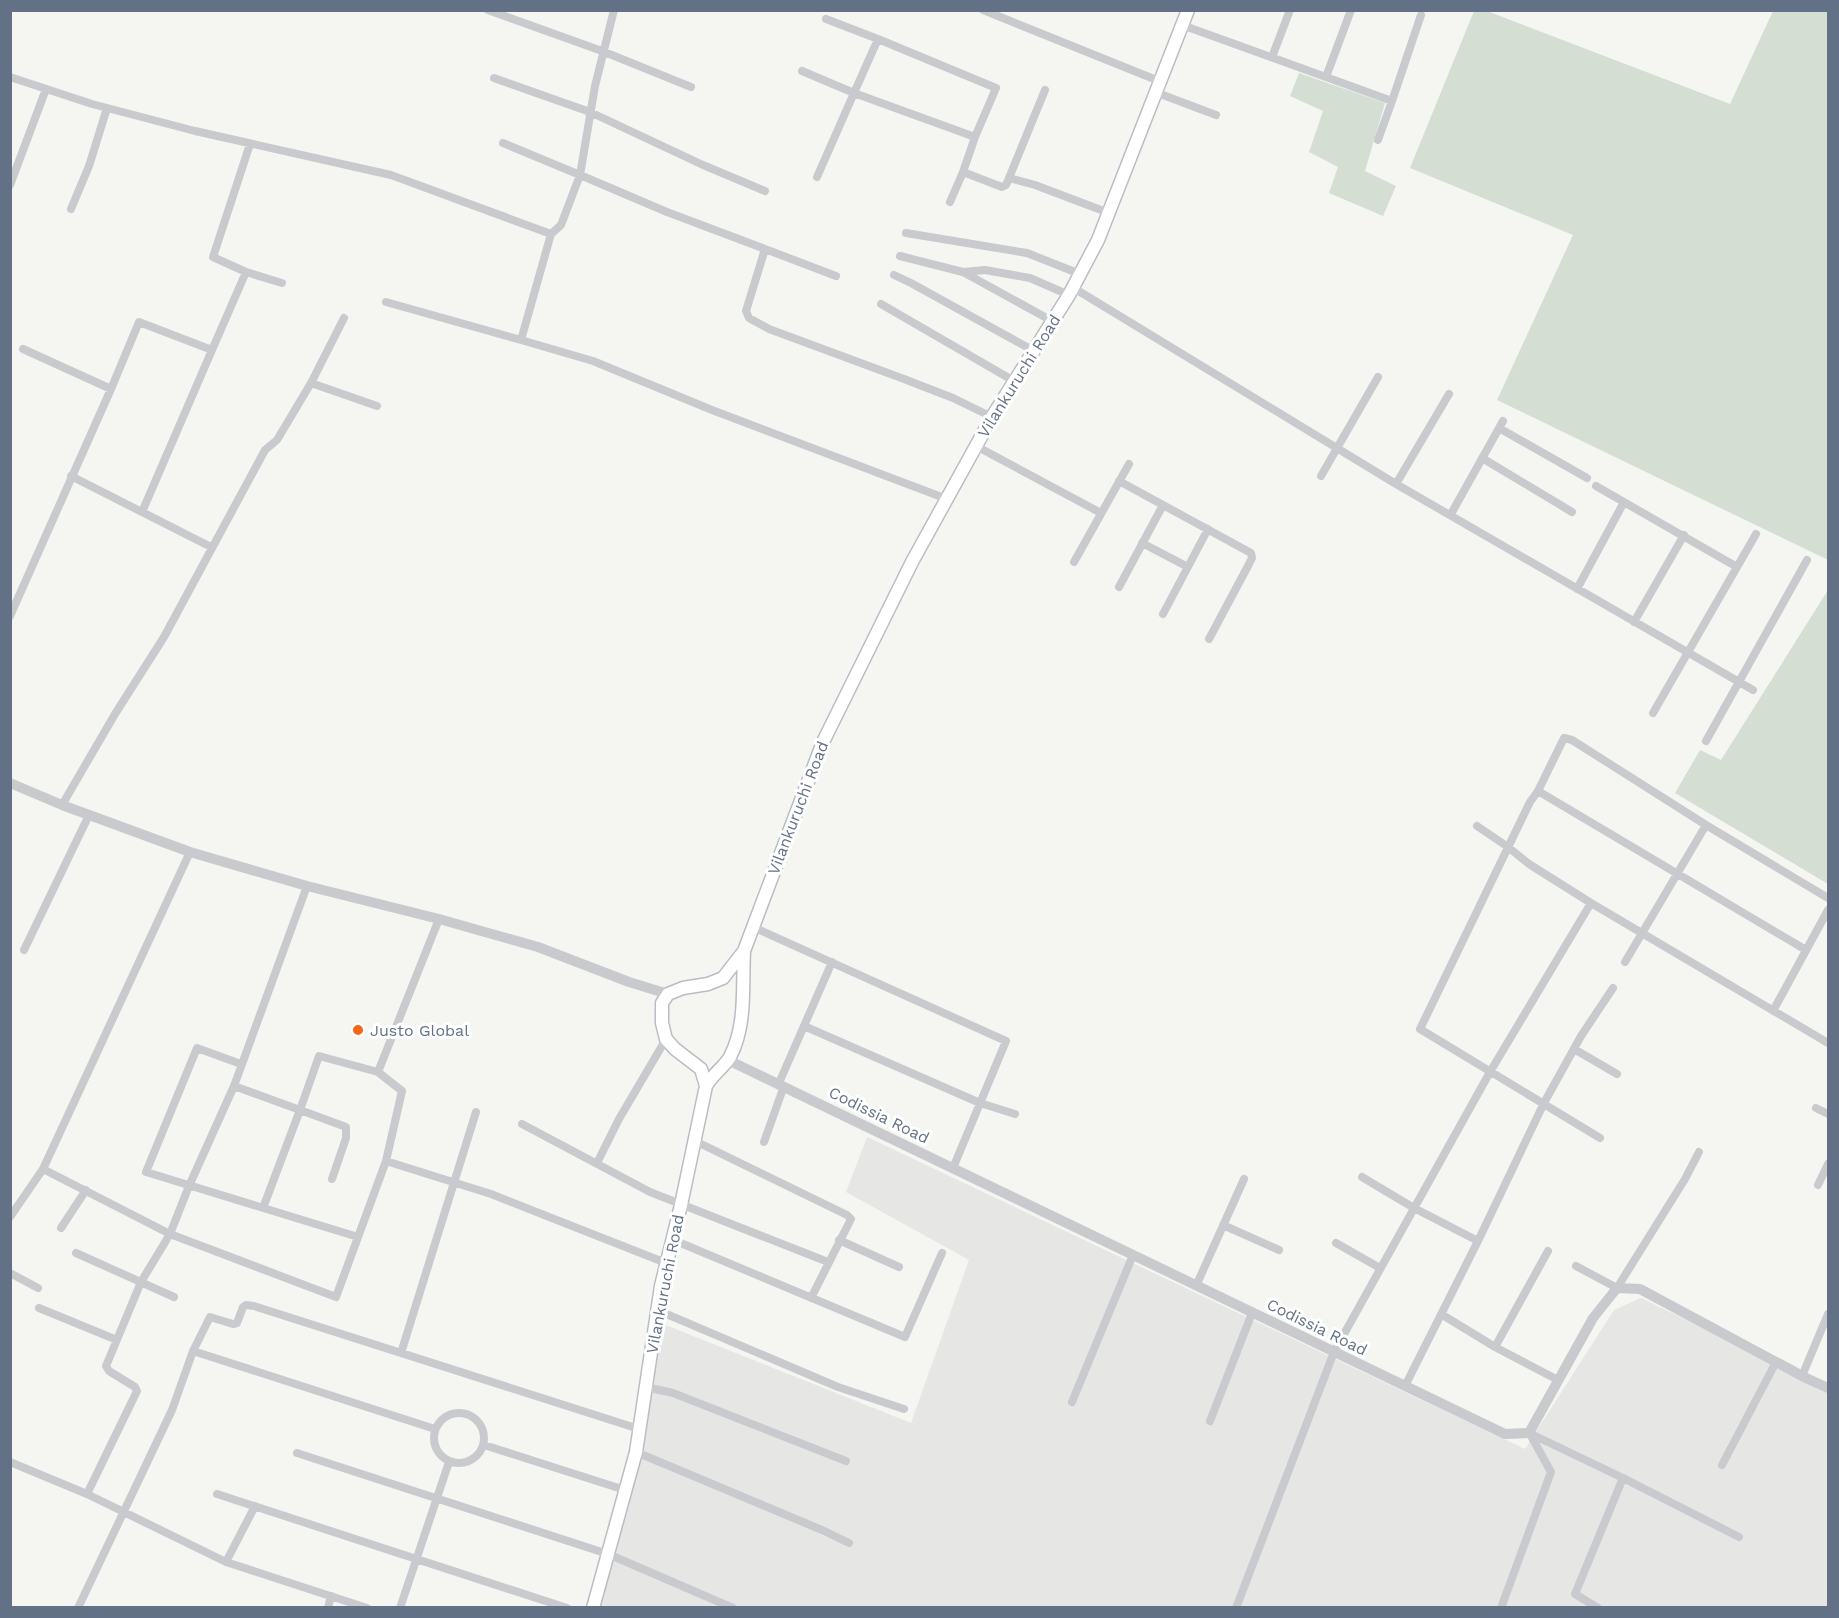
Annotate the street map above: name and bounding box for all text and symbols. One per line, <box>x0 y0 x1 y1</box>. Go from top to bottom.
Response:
street label: Vilankuruchi Road <box>973 311 1065 441</box>
street label: Vilankuruchi Road <box>764 739 832 877</box>
place label: Justo Global <box>370 1021 469 1040</box>
marker: Justo Global <box>351 1023 365 1037</box>
street label: Codissia Road <box>826 1083 932 1147</box>
street label: Vilankuruchi Road <box>642 1213 688 1355</box>
street label: Codissia Road <box>1264 1295 1370 1359</box>

